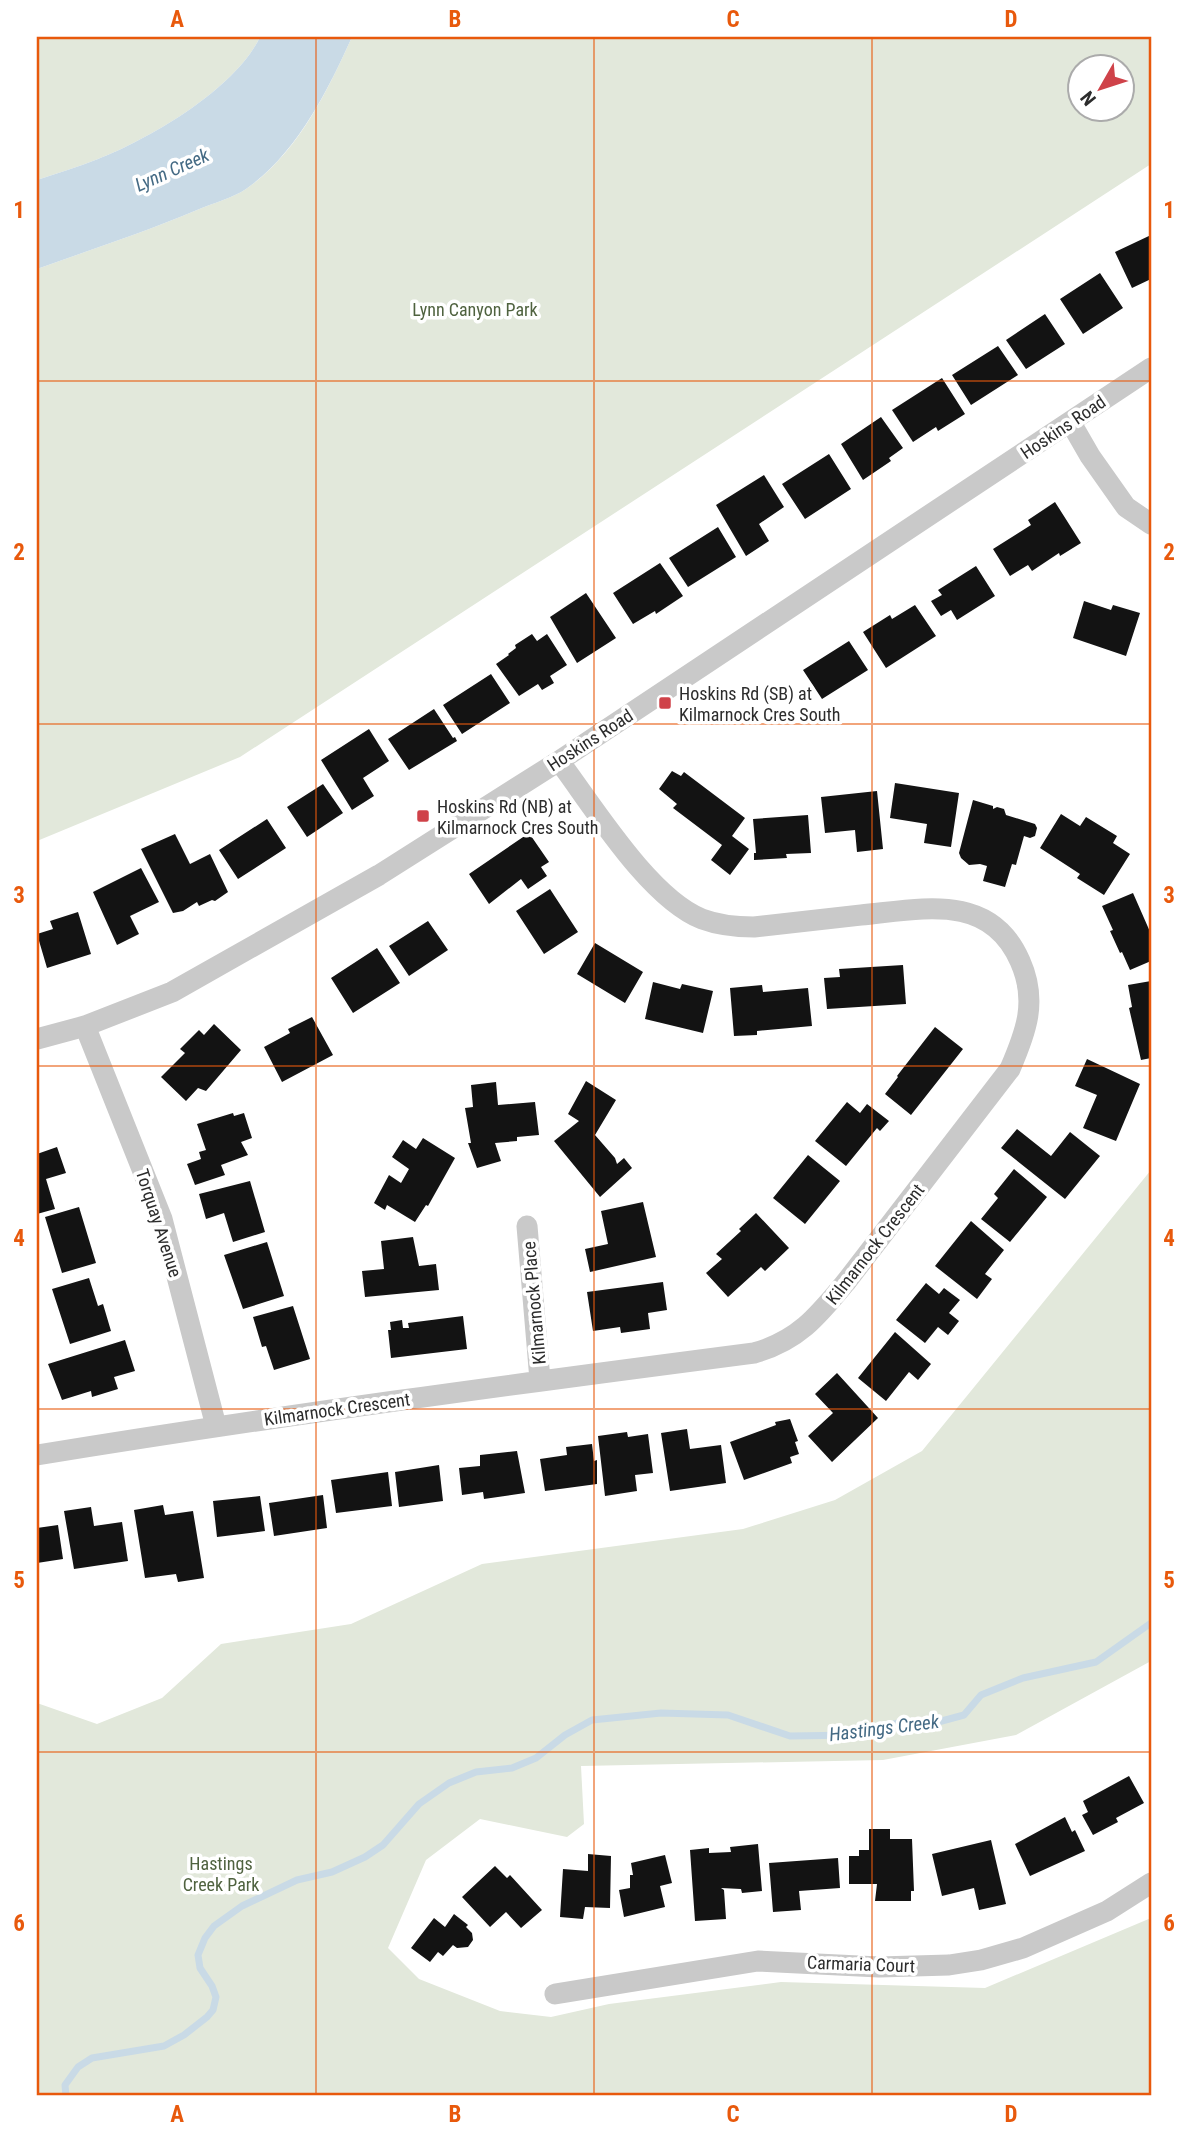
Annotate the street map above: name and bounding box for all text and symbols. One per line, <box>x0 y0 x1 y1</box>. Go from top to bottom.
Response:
text: A <box>170 6 184 33</box>
text: B <box>449 6 461 33</box>
text: C <box>726 6 740 33</box>
text: D <box>1005 6 1018 33</box>
north arrow <box>1066 52 1136 122</box>
text: N <box>1076 87 1101 110</box>
water label: Lynn Creek <box>131 143 213 197</box>
text: 1 <box>13 197 25 224</box>
text: 1 <box>1163 197 1175 224</box>
park label: Lynn Canyon Park <box>412 299 538 320</box>
street label: Hoskins Road <box>1017 391 1109 463</box>
text: 2 <box>13 539 25 566</box>
text: 2 <box>1163 539 1175 566</box>
place label: Hoskins Rd (SB) at Kilmarnock Cres South <box>679 683 840 725</box>
marker: Hoskins Rd (SB) at Kilmarnock Cres South <box>657 695 673 711</box>
street label: Hoskins Road <box>543 705 637 775</box>
place label: Hoskins Rd (NB) at Kilmarnock Cres South <box>437 796 598 838</box>
marker: Hoskins Rd (NB) at Kilmarnock Cres South <box>415 808 431 824</box>
text: 3 <box>13 882 25 909</box>
text: 3 <box>1163 882 1175 909</box>
street label: Torquay Avenue <box>132 1166 186 1280</box>
street label: Kilmarnock Crescent <box>821 1180 929 1308</box>
text: 4 <box>13 1225 25 1252</box>
text: 4 <box>1163 1225 1175 1252</box>
street label: Kilmarnock Place <box>518 1241 550 1365</box>
street label: Kilmarnock Crescent <box>263 1388 411 1430</box>
text: 5 <box>13 1567 25 1594</box>
text: 5 <box>1163 1567 1175 1594</box>
water label: Hastings Creek <box>828 1710 941 1746</box>
park label: Hastings Creek Park <box>183 1853 259 1895</box>
text: 6 <box>13 1910 25 1937</box>
text: 6 <box>1163 1910 1175 1937</box>
street label: Carmaria Court <box>807 1952 915 1976</box>
text: A <box>170 2101 184 2128</box>
text: B <box>449 2101 461 2128</box>
text: C <box>726 2101 740 2128</box>
text: D <box>1005 2101 1018 2128</box>

